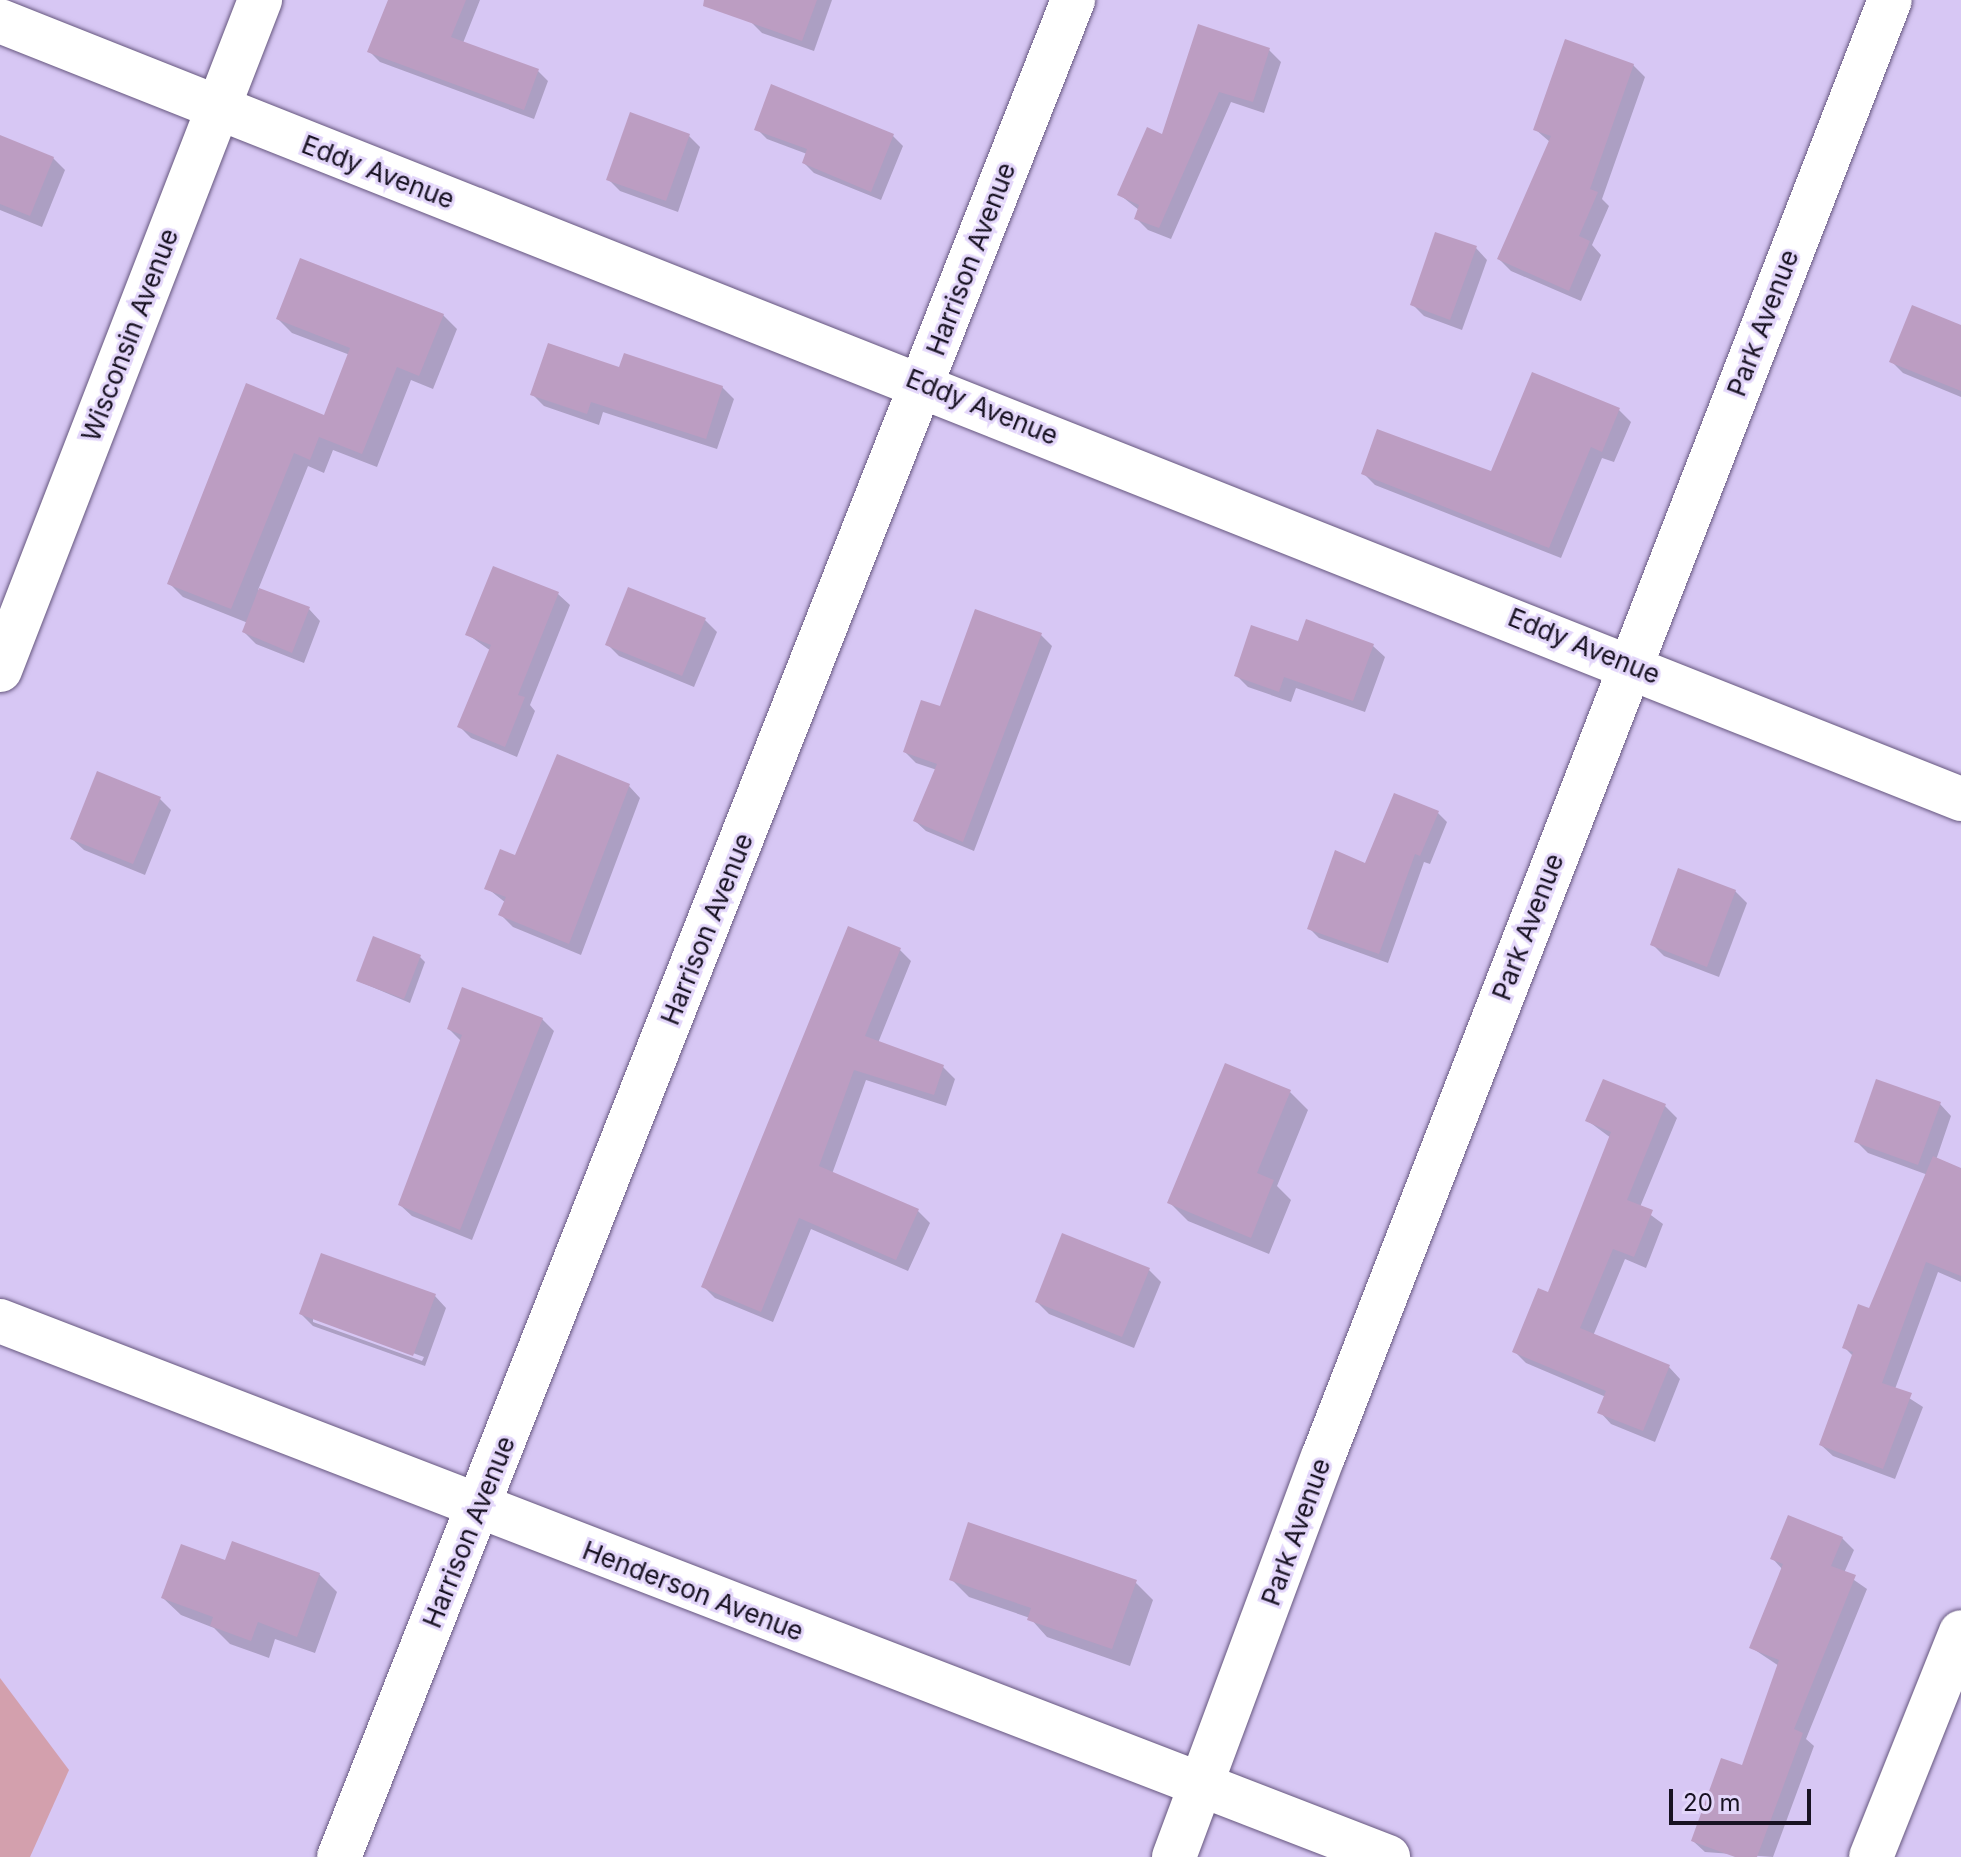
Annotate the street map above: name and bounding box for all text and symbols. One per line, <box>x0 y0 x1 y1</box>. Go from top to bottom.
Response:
street label: Eddy Avenue <box>297 129 459 215</box>
street label: Harrison Avenue <box>920 158 1022 360</box>
street label: Wisconsin Avenue <box>75 224 185 446</box>
street label: Park Avenue <box>1721 245 1805 401</box>
street label: Eddy Avenue <box>902 362 1062 452</box>
street label: Eddy Avenue <box>1504 601 1664 691</box>
street label: Harrison Avenue <box>654 829 760 1029</box>
street label: Park Avenue <box>1486 849 1570 1005</box>
street label: Harrison Avenue <box>416 1432 522 1632</box>
street label: Park Avenue <box>1255 1454 1337 1610</box>
street label: Henderson Avenue <box>578 1535 808 1647</box>
scale bar <box>1673 1773 1815 1823</box>
text: 20 m <box>1683 1788 1741 1817</box>

